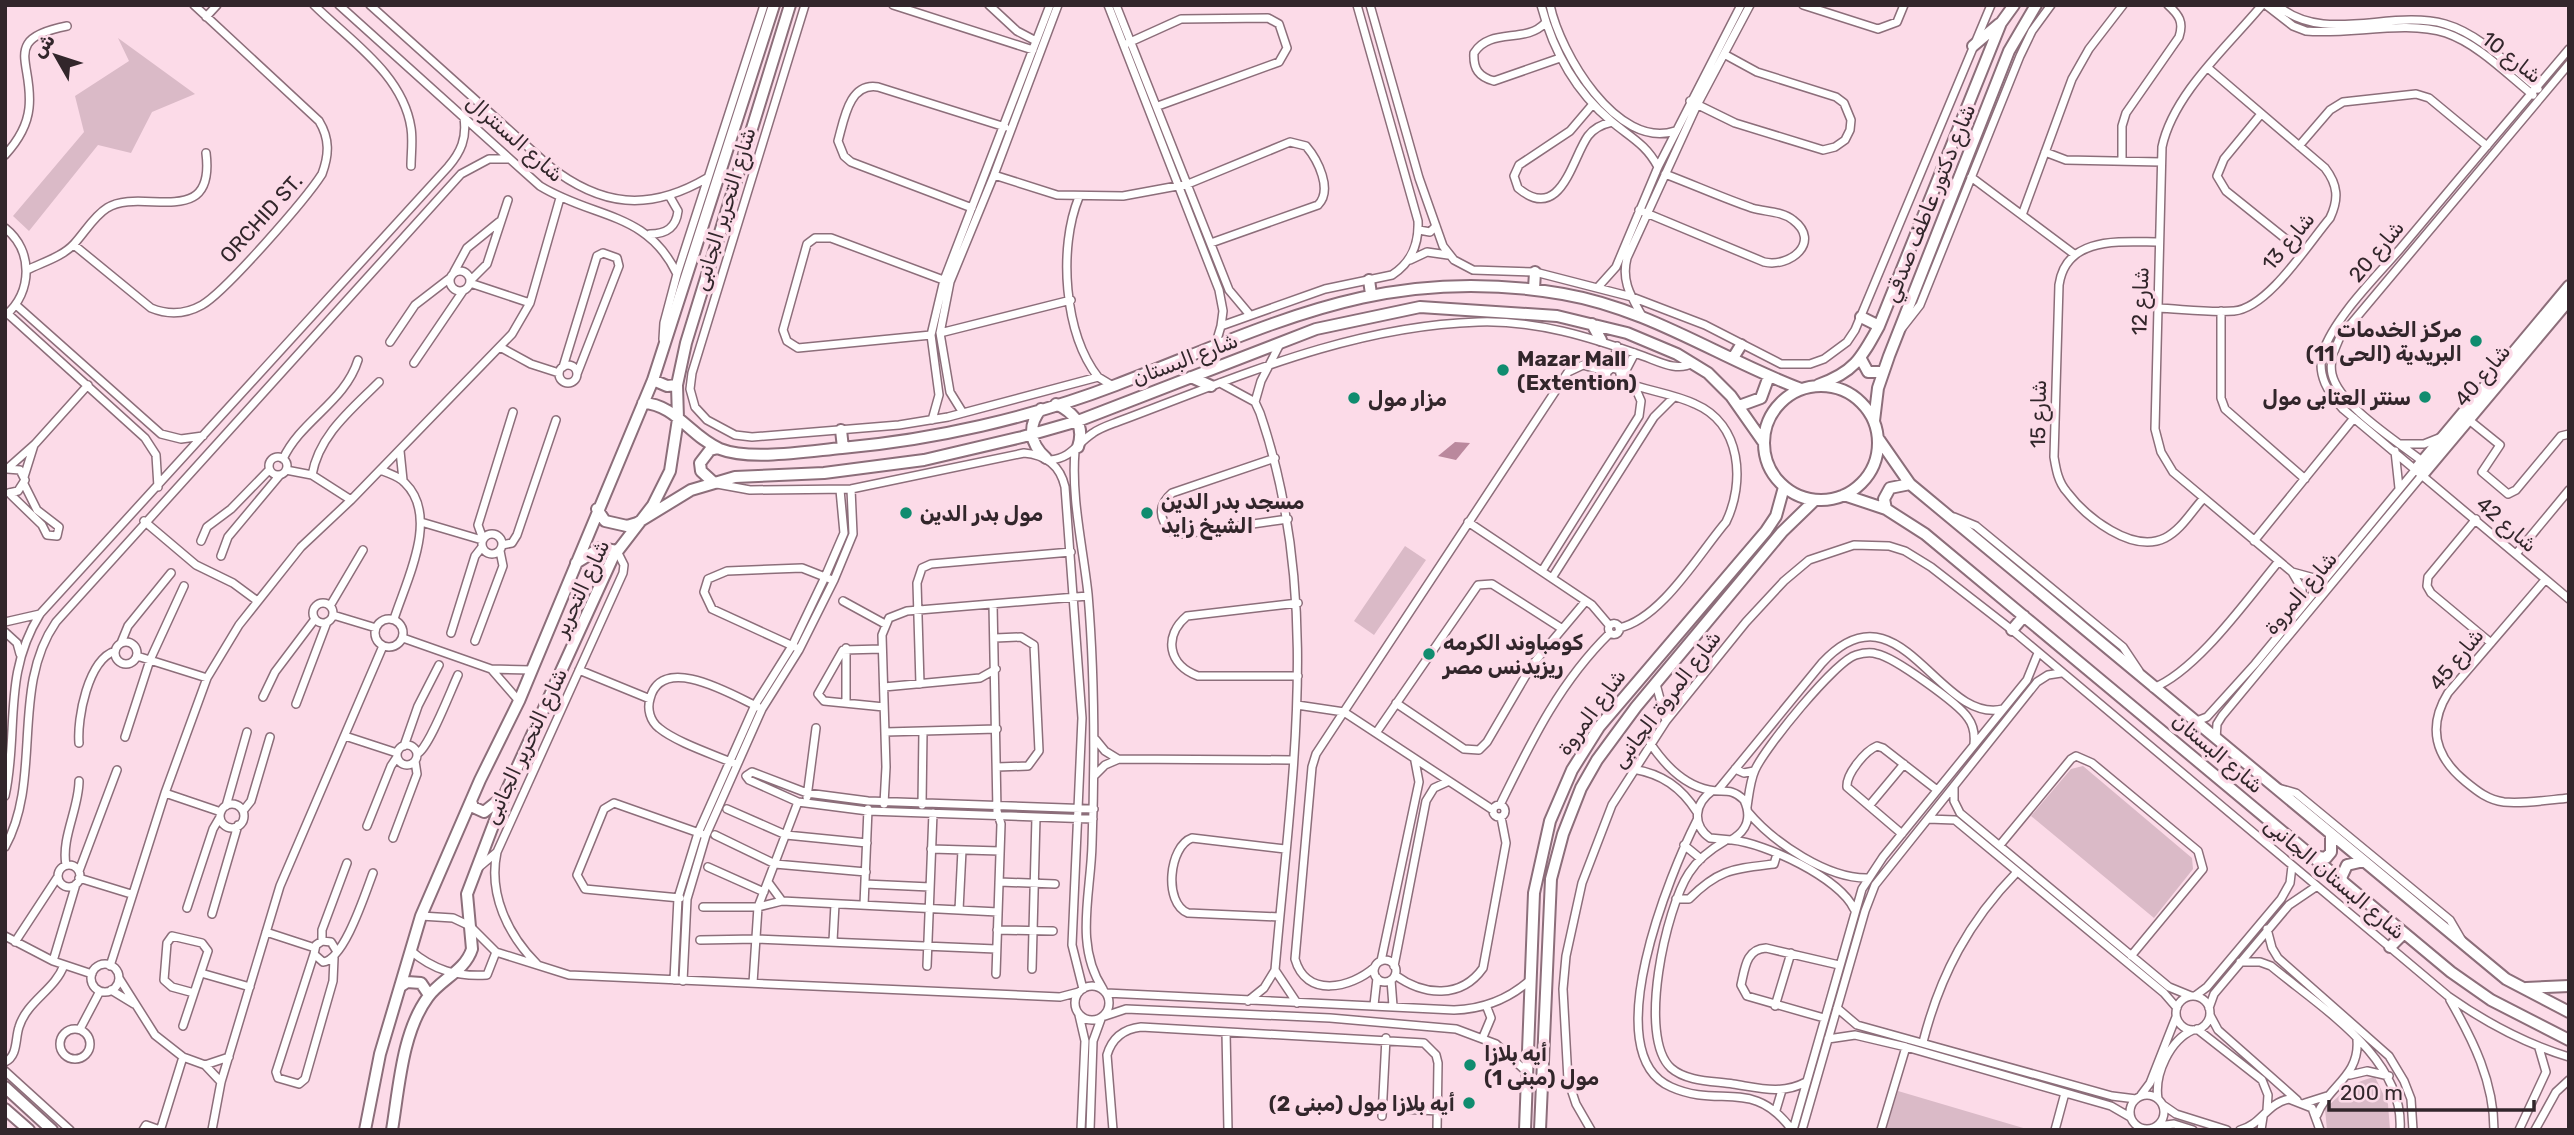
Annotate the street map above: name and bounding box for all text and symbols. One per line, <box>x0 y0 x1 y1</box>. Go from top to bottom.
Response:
north arrow <box>21 21 91 91</box>
street label: شارع 10 <box>2476 26 2547 90</box>
text: ش <box>27 29 60 62</box>
street label: شارع السنترال <box>460 89 569 188</box>
street label: شارع دكتور عاطف صدقي <box>1878 100 1984 307</box>
street label: شارع التحرير الجانبى <box>687 124 763 294</box>
street label: ORCHID ST. <box>214 168 308 268</box>
street label: شارع 13 <box>2256 207 2321 277</box>
street label: شارع 20 <box>2343 215 2410 288</box>
street label: شارع 12 <box>2126 266 2156 336</box>
place label: مركز الخدمات البريدية (الحى 11) <box>2306 317 2462 367</box>
street label: شارع البستان <box>1129 327 1242 392</box>
marker: مركز الخدمات البريدية (الحى 11) <box>2468 333 2484 349</box>
street label: شارع 40 <box>2449 339 2517 412</box>
place label: Mazar Mall (Extention) <box>1517 346 1637 395</box>
marker: Mazar Mall (Extention) <box>1495 362 1511 378</box>
street label: شارع 15 <box>2025 380 2053 448</box>
place label: سنتر العتابى مول <box>2262 385 2411 411</box>
place label: مزار مول <box>1368 386 1447 412</box>
marker: سنتر العتابى مول <box>2417 389 2433 405</box>
marker: مزار مول <box>1346 390 1362 406</box>
place label: مسجد بدر الدين الشيخ زايد <box>1161 489 1305 540</box>
street label: شارع 42 <box>2470 491 2543 559</box>
place label: مول بدر الدين <box>920 501 1043 527</box>
marker: مول بدر الدين <box>898 505 914 521</box>
marker: مسجد بدر الدين الشيخ زايد <box>1139 505 1155 521</box>
street label: شارع التحرير <box>547 536 616 643</box>
street label: شارع المروة <box>2258 546 2343 641</box>
street label: شارع 45 <box>2423 623 2490 696</box>
street label: شارع المروة الجانبى <box>1606 625 1728 774</box>
place label: كومباوند الكرمه ريزيدنس مصر <box>1441 630 1584 680</box>
marker: كومباوند الكرمه ريزيدنس مصر <box>1421 646 1437 662</box>
street label: شارع التحرير الجانبى <box>478 664 574 829</box>
street label: شارع المروة <box>1551 664 1632 761</box>
street label: شارع البستان <box>2166 708 2269 800</box>
street label: شارع البستان الجانبى <box>2258 812 2411 946</box>
place label: أيه بلازا مول (مبنى 1) <box>1484 1041 1599 1091</box>
marker: أيه بلازا مول (مبنى 1) <box>1462 1057 1478 1073</box>
scale bar <box>2329 1068 2534 1112</box>
text: 200 m <box>2340 1080 2403 1105</box>
place label: أيه بلازا مول (مبنى 2) <box>1269 1091 1455 1117</box>
marker: أيه بلازا مول (مبنى 2) <box>1461 1095 1477 1111</box>

